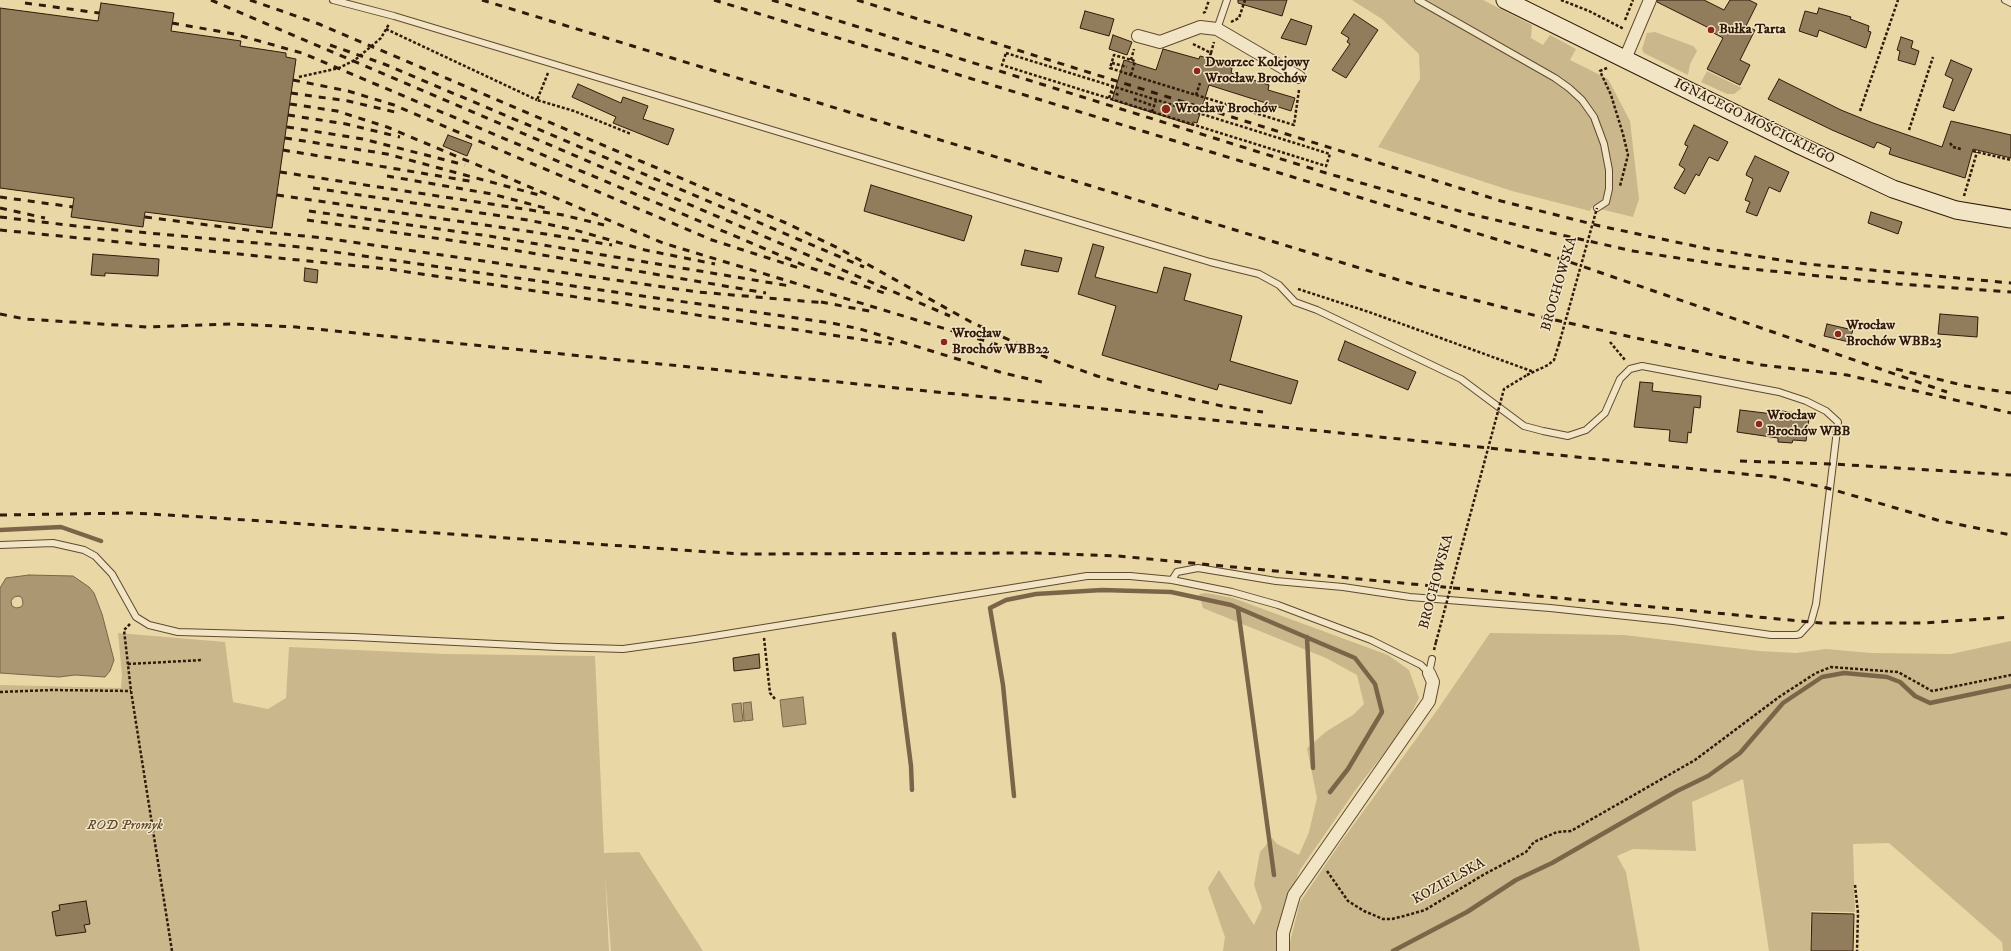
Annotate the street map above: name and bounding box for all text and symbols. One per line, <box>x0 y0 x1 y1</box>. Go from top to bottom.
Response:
place label: Bułka Tarta <box>1719 22 1786 38</box>
marker: Bułka Tarta <box>1706 25 1716 35</box>
place label: Dworzec Kolejowy Wrocław Brochów <box>1205 55 1309 88</box>
marker: Dworzec Kolejowy Wrocław Brochów <box>1192 66 1202 76</box>
street label: IGNACEGO MOŚCICKIEGO <box>1671 76 1837 168</box>
place label: Wrocław Brochów <box>1175 101 1277 117</box>
marker: Wrocław Brochów <box>1160 103 1172 115</box>
street label: BROCHOWSKA <box>1538 235 1582 333</box>
place label: Wrocław Brochów WBB23 <box>1846 318 1941 350</box>
place label: Wrocław Brochów WBB22 <box>952 326 1049 358</box>
marker: Wrocław Brochów WBB23 <box>1833 329 1843 339</box>
marker: Wrocław Brochów WBB22 <box>939 337 949 347</box>
place label: Wrocław Brochów WBB <box>1767 408 1850 440</box>
marker: Wrocław Brochów WBB <box>1754 419 1764 429</box>
street label: BROCHOWSKA <box>1416 533 1458 631</box>
park label: ROD Promyk <box>87 818 163 834</box>
street label: KOZIELSKA <box>1410 855 1488 909</box>

